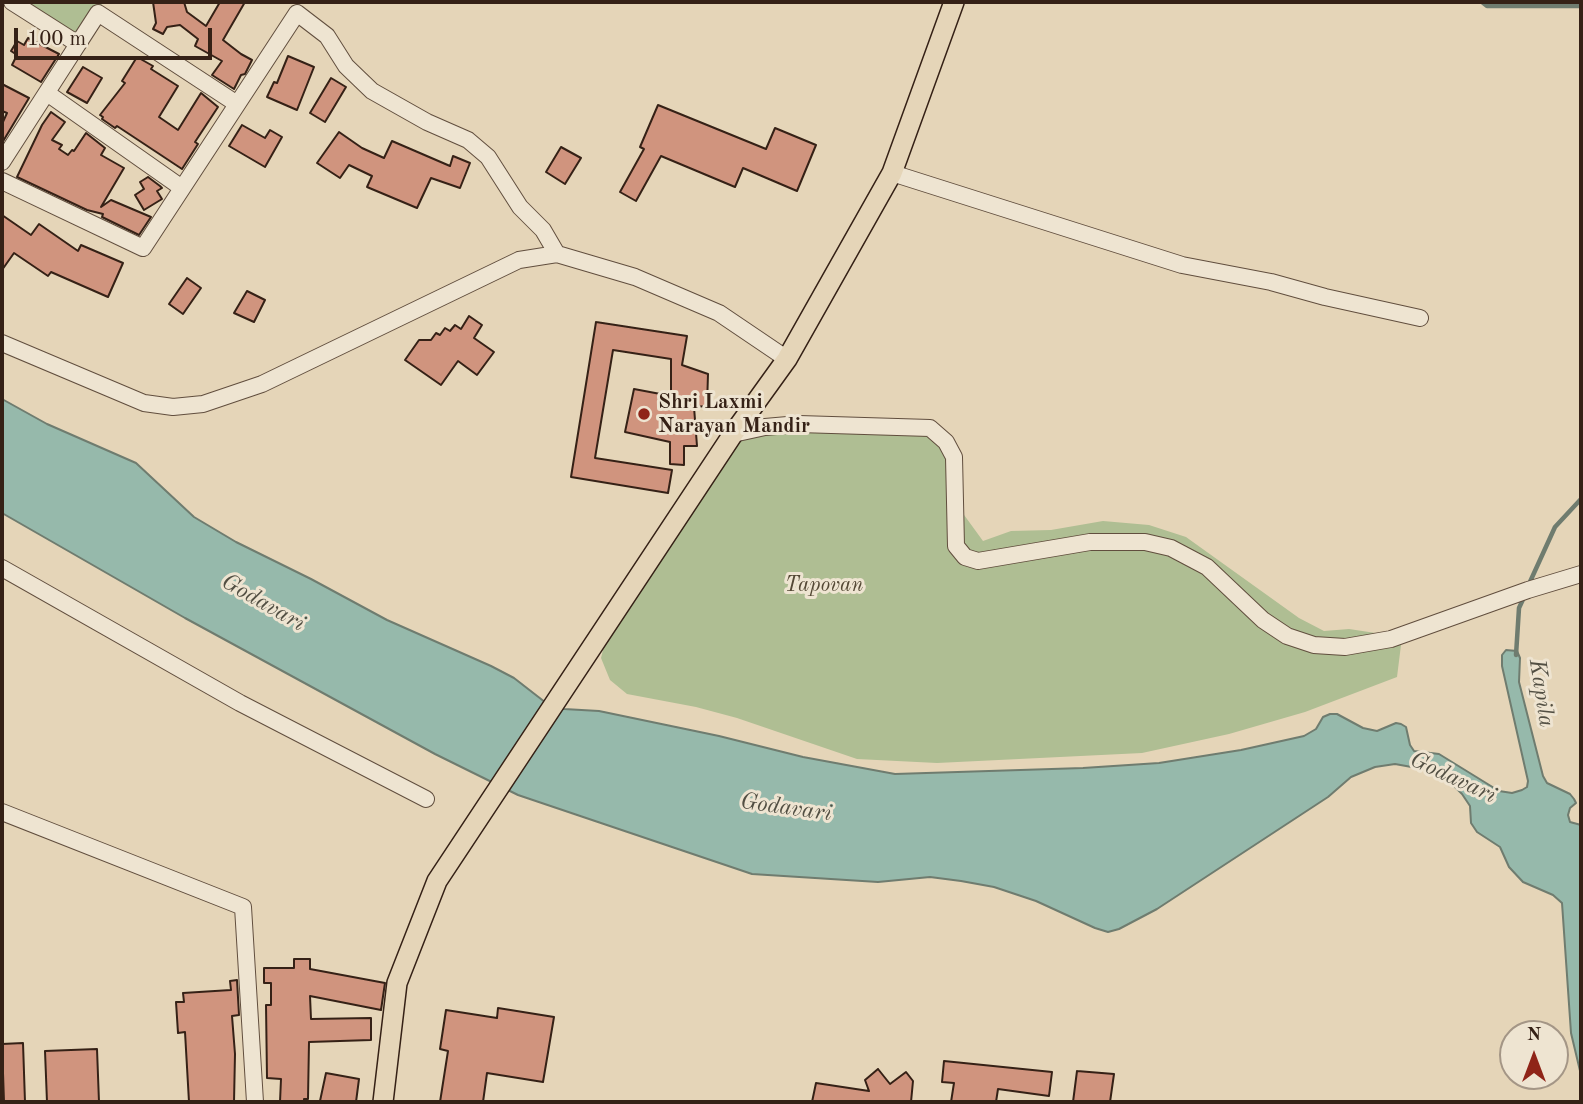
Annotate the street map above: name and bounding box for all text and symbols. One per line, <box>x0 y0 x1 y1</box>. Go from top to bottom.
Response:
scale bar <box>18 14 215 58</box>
text: 100 m <box>27 29 86 50</box>
place label: Shri Laxmi Narayan Mandir <box>658 389 810 439</box>
marker: Shri Laxmi Narayan Mandir <box>636 406 652 422</box>
water label: Godavari <box>216 568 310 638</box>
park label: Tapovan <box>785 572 863 598</box>
water label: Kapila <box>1522 657 1560 729</box>
water label: Godavari <box>1405 746 1501 810</box>
water label: Godavari <box>738 788 834 828</box>
north arrow <box>1499 1020 1569 1090</box>
text: N <box>1527 1026 1541 1045</box>

